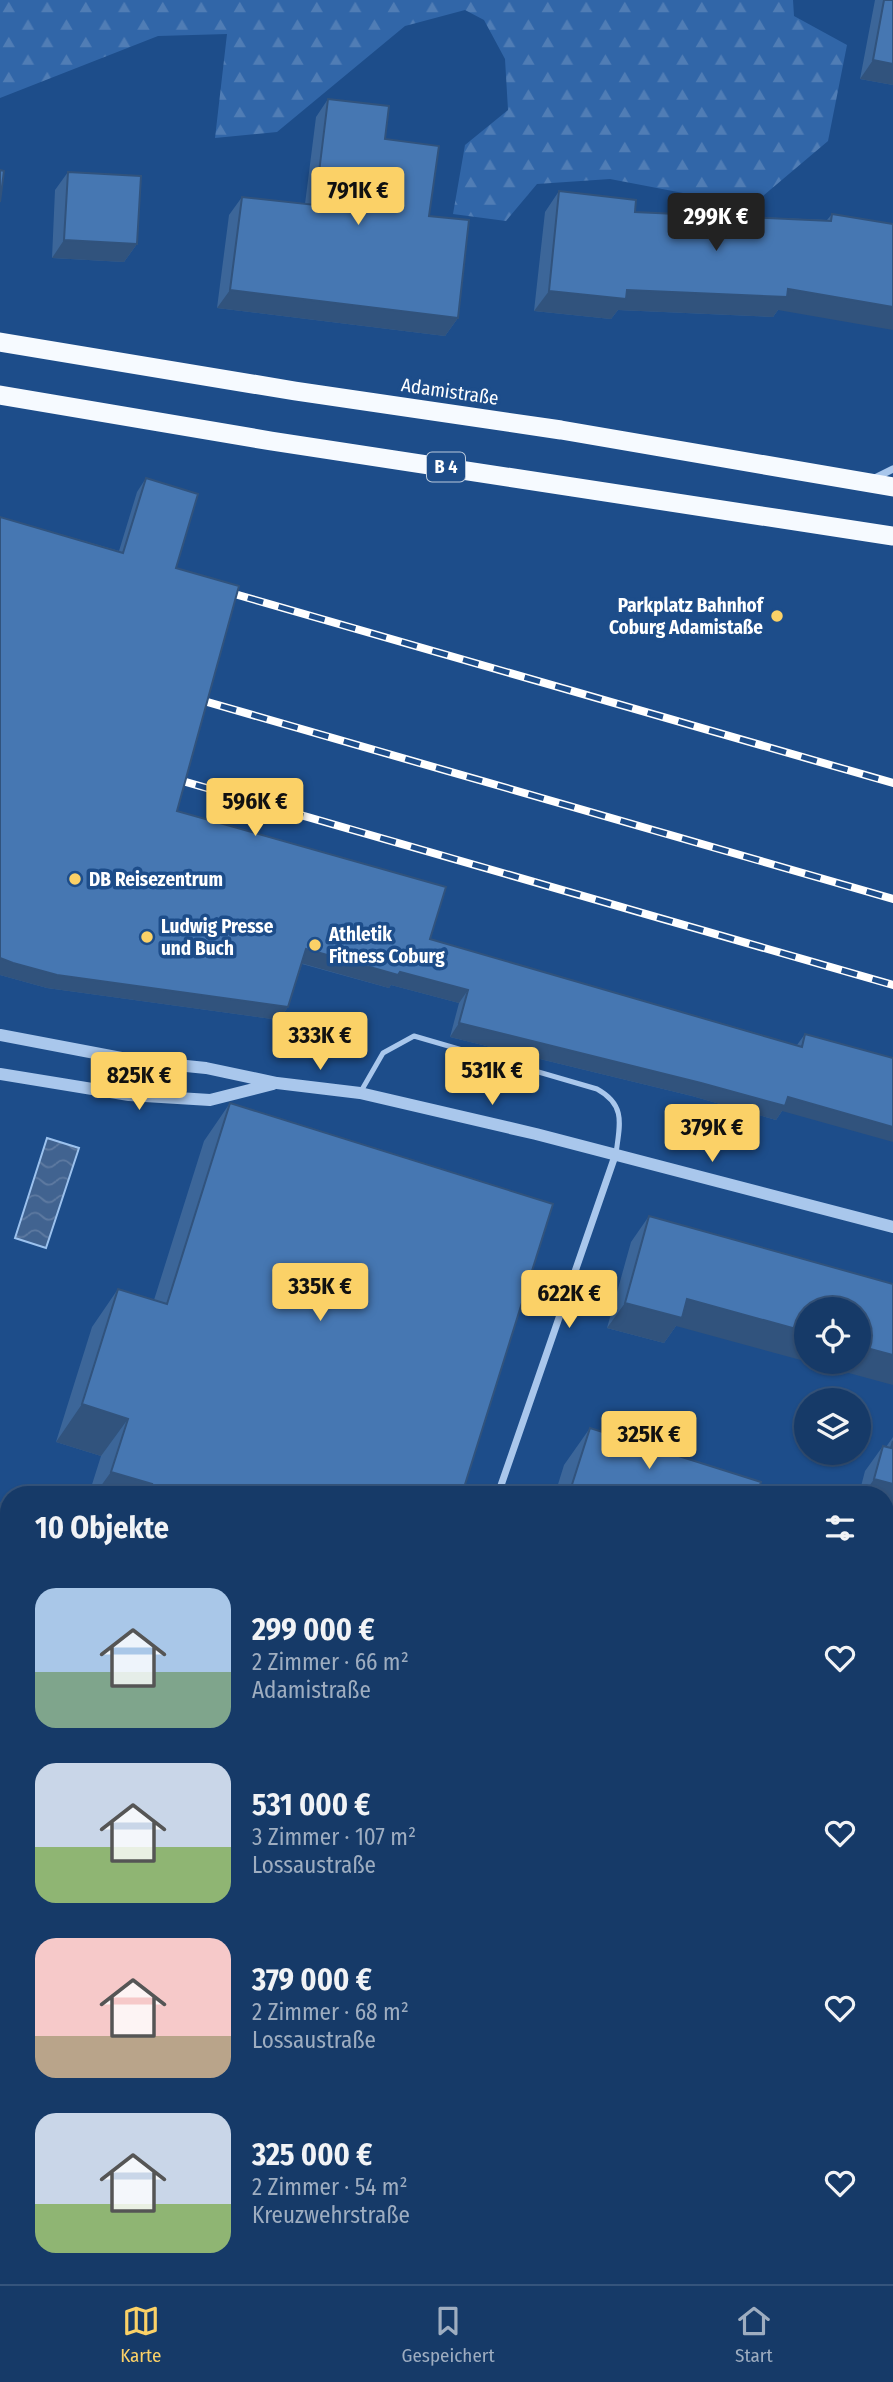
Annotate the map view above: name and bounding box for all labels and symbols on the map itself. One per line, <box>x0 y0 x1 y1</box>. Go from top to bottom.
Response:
pin: 791K € <box>301 168 415 227</box>
pin: 299K € <box>659 194 773 253</box>
street label: Adamistraße <box>400 373 500 410</box>
road number: B 4 <box>427 452 465 481</box>
place label: Parkplatz Bahnhof Coburg Adamistaße <box>609 594 765 639</box>
marker: Parkplatz Bahnhof Coburg Adamistaße <box>769 608 785 624</box>
pin: 596K € <box>198 778 312 838</box>
place label: DB Reisezentrum <box>89 868 223 891</box>
marker: DB Reisezentrum <box>67 871 83 887</box>
place label: Ludwig Presse und Buch <box>161 915 274 960</box>
place label: Athletik Fitness Coburg <box>328 923 445 968</box>
marker: Ludwig Presse und Buch <box>139 929 155 945</box>
marker: Athletik Fitness Coburg <box>307 937 323 953</box>
pin: 333K € <box>263 1012 377 1072</box>
pin: 531K € <box>435 1048 549 1107</box>
pin: 825K € <box>82 1052 196 1112</box>
pin: 379K € <box>655 1104 769 1164</box>
pin: 335K € <box>263 1264 377 1323</box>
pin: 622K € <box>512 1270 626 1330</box>
pin: 325K € <box>592 1412 706 1471</box>

